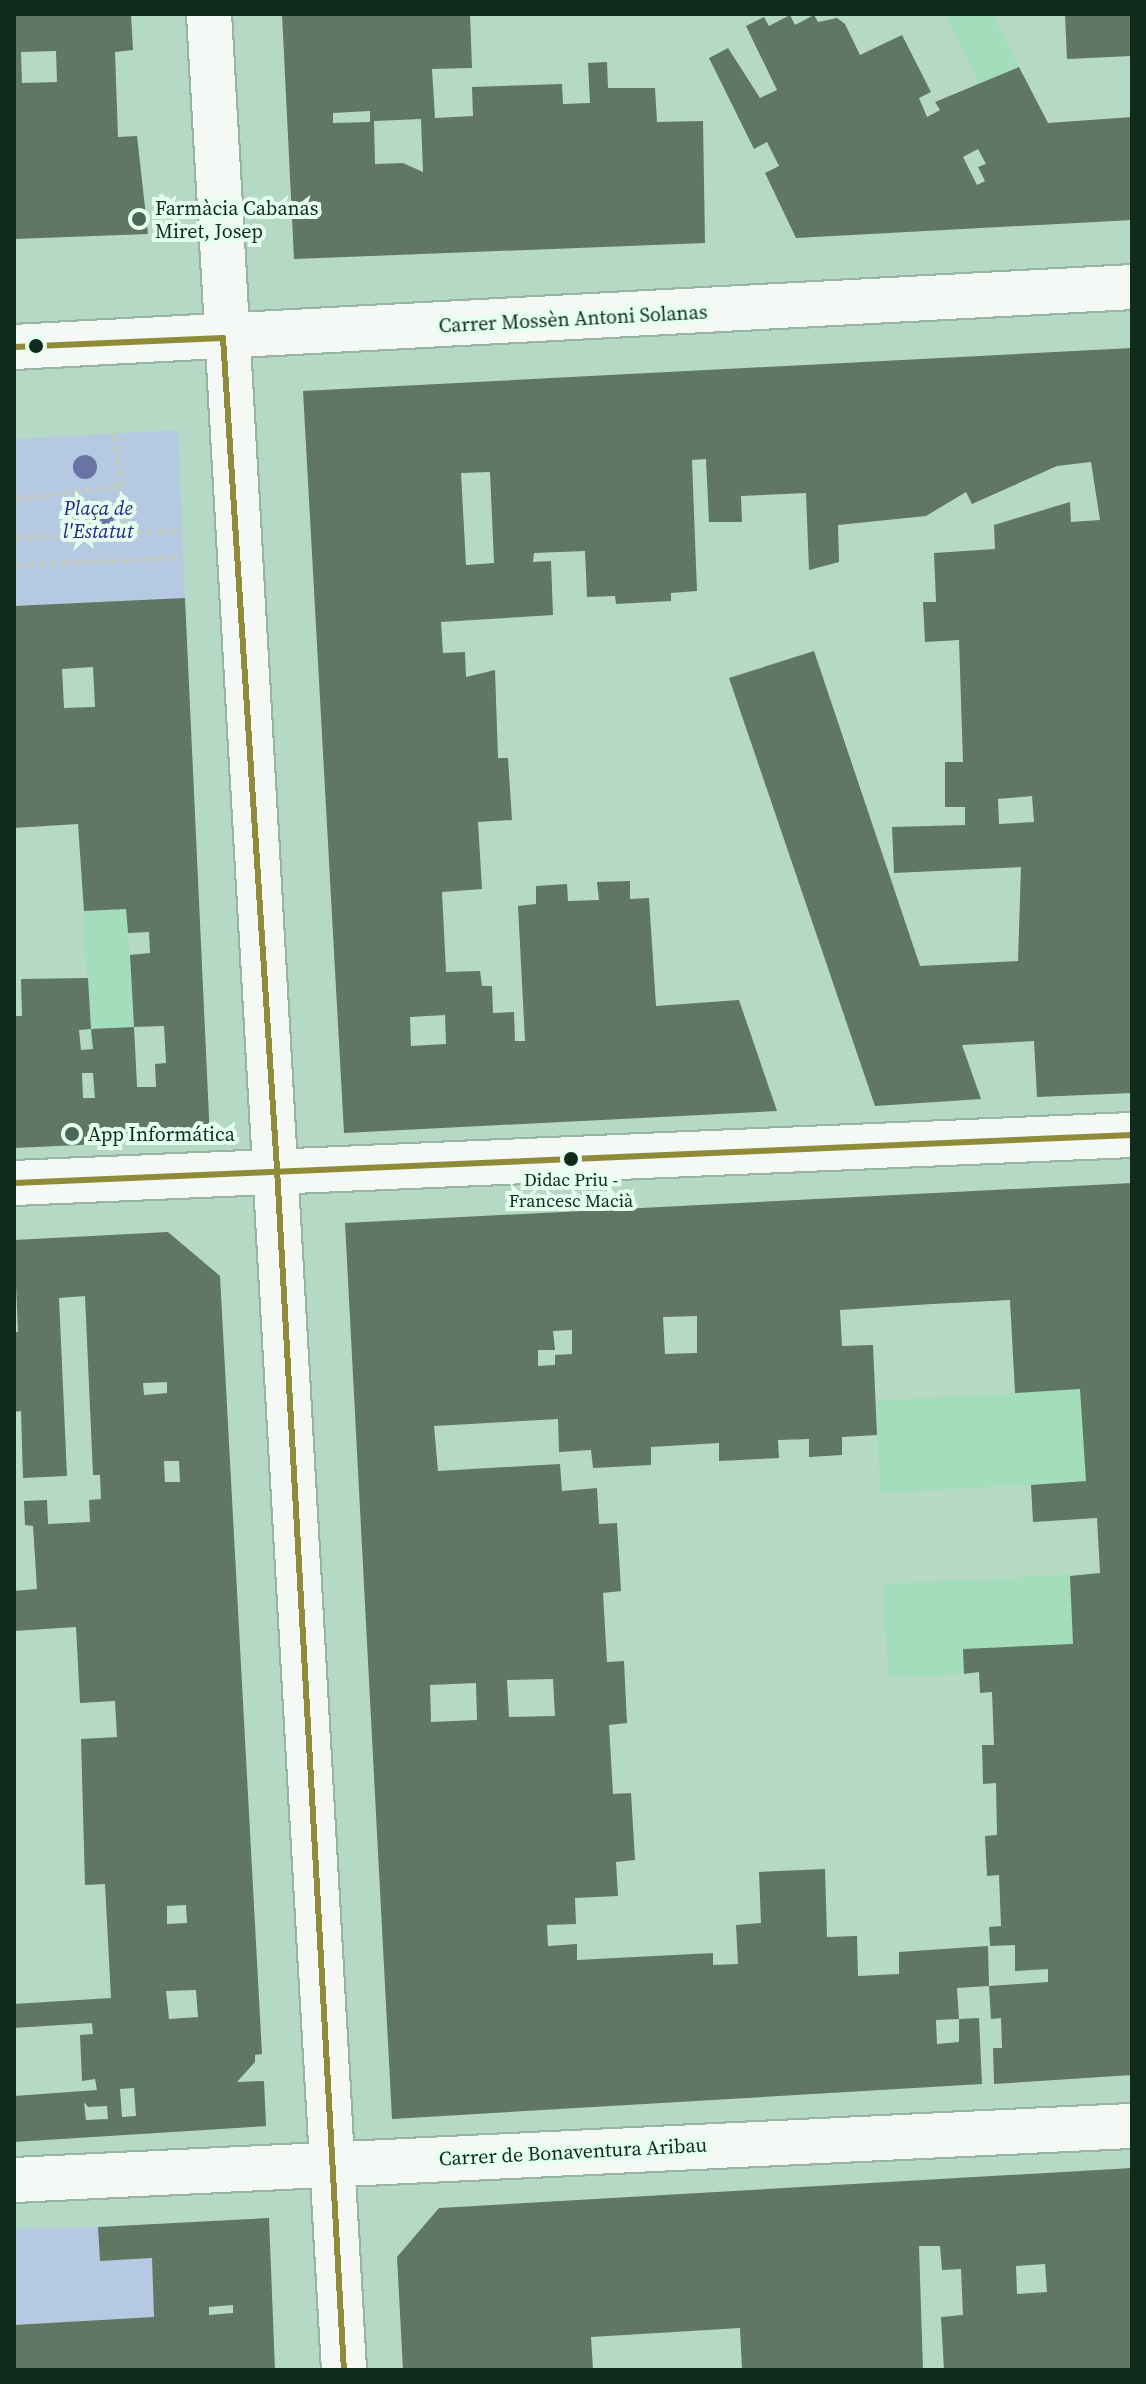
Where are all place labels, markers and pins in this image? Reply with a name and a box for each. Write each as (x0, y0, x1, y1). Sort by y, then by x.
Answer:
place label: Farmàcia Cabanas Miret, Josep (155, 196, 318, 243)
marker: Farmàcia Cabanas Miret, Josep (130, 210, 148, 228)
unlabelled marker (28, 338, 44, 354)
place label: App Informática (88, 1122, 235, 1146)
marker: App Informática (63, 1125, 81, 1143)
marker: Didac Priu - Francesc Macià (563, 1151, 579, 1167)
place label: Didac Priu - Francesc Macià (509, 1170, 633, 1212)

